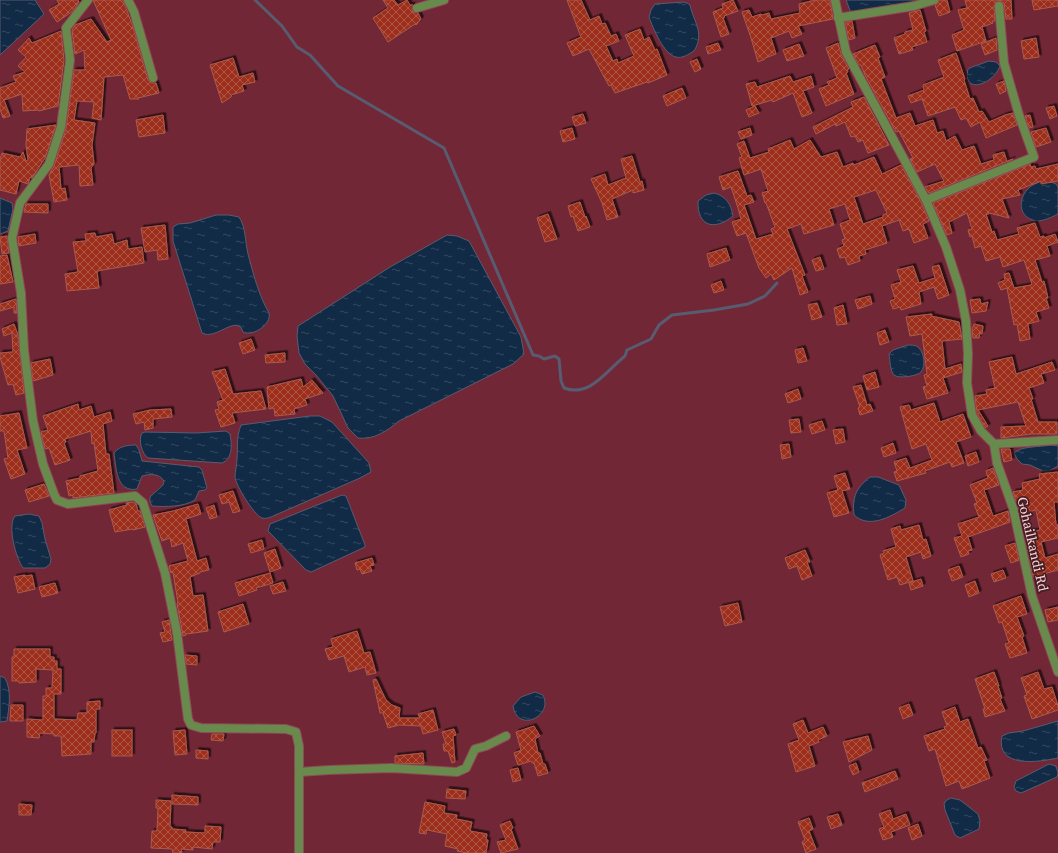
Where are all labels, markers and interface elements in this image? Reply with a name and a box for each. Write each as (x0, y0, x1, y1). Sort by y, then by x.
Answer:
street label: Gohailkandi Rd (1012, 495, 1054, 593)

